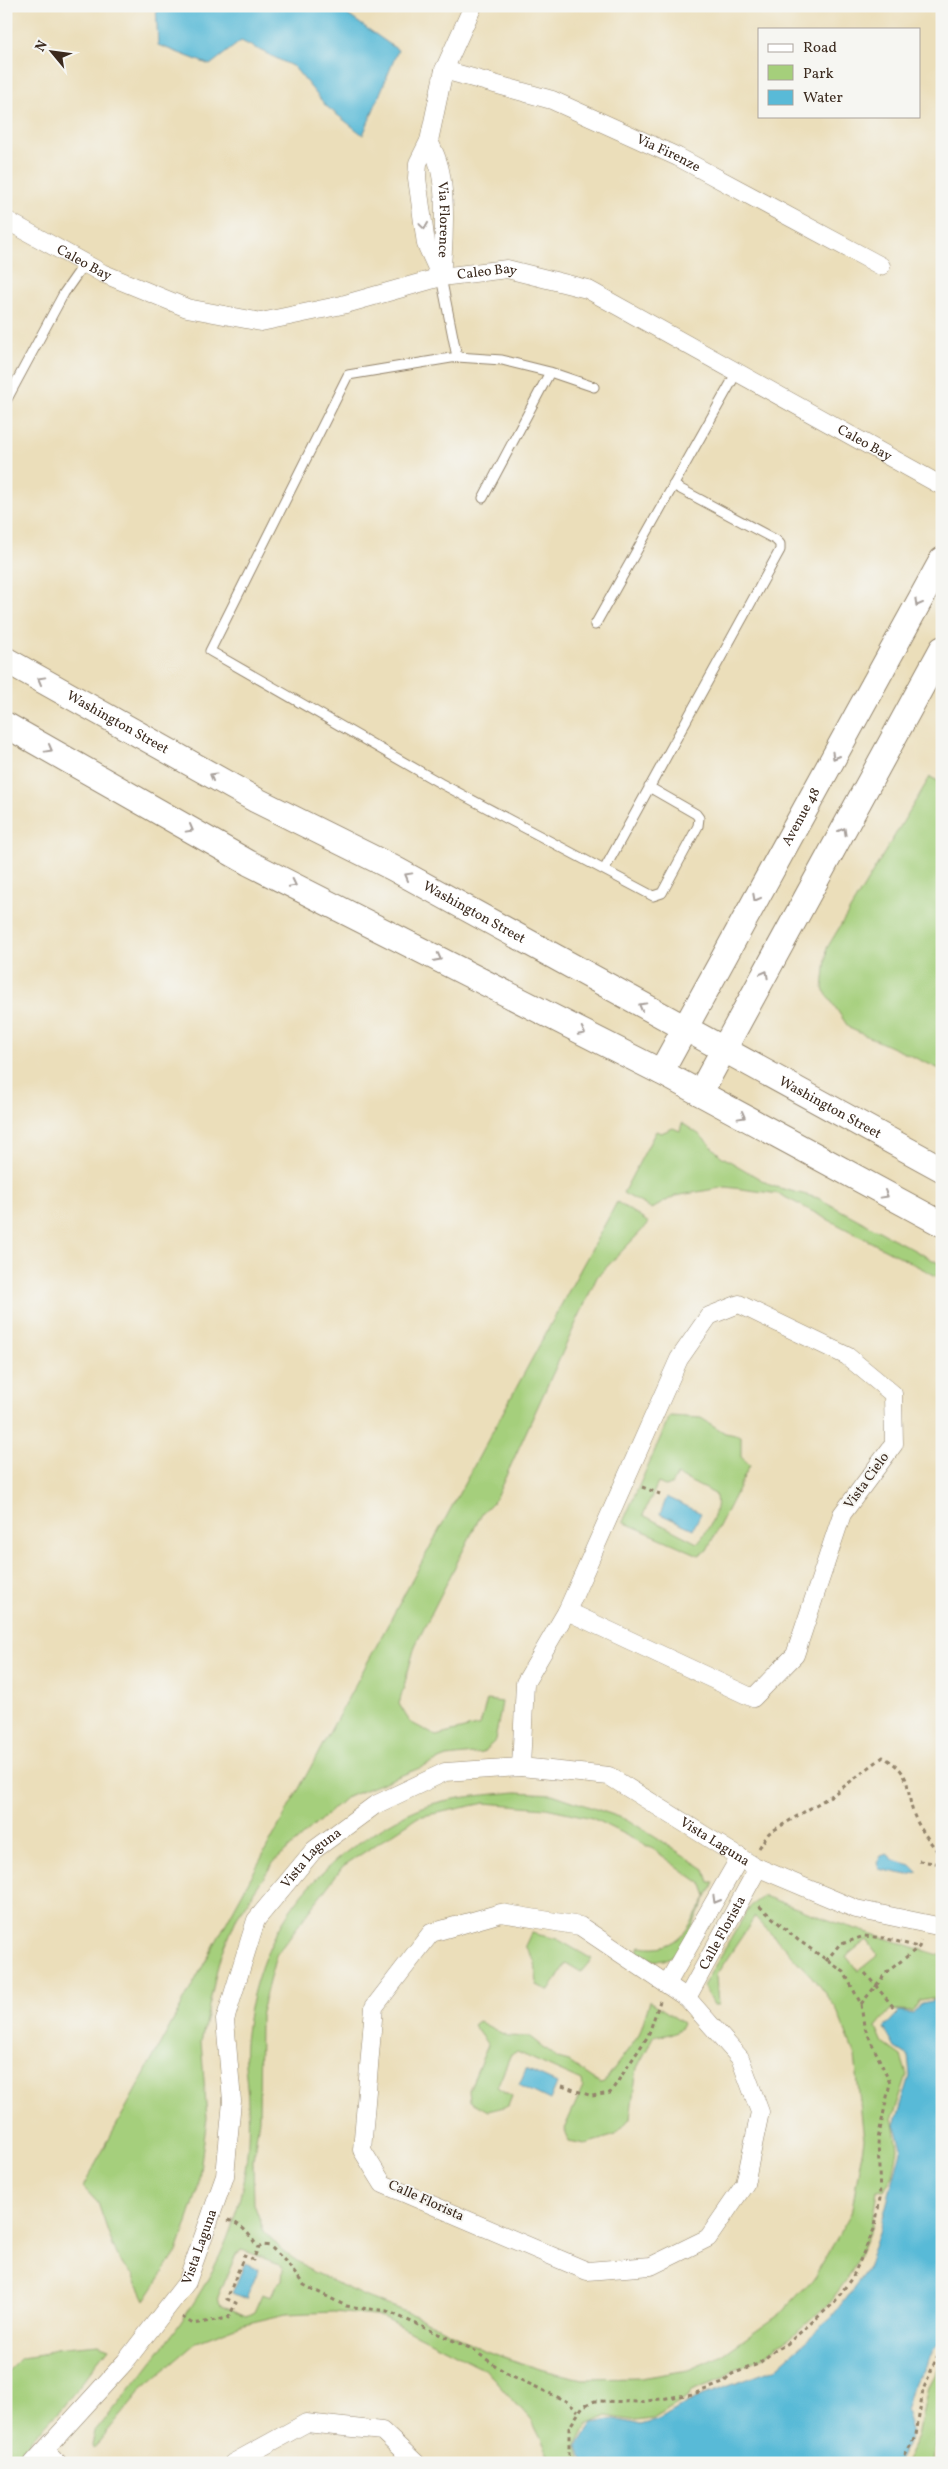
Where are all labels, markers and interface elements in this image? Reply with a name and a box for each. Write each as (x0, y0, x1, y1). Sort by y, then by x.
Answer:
north arrow (28, 28, 78, 78)
legend (758, 28, 920, 118)
text: N (31, 37, 53, 55)
text: Road (803, 38, 837, 59)
text: Park (803, 64, 834, 85)
text: Water (803, 88, 843, 109)
street label: Via Firenze (633, 130, 704, 177)
street label: Via Florence (433, 181, 454, 259)
one-way arrow (418, 223, 429, 231)
street label: Caleo Bay (53, 240, 115, 286)
street label: Caleo Bay (456, 259, 519, 284)
street label: Caleo Bay (834, 420, 896, 466)
one-way arrow (915, 598, 925, 607)
one-way arrow (37, 676, 46, 686)
street label: Washington Street (63, 686, 172, 759)
one-way arrow (43, 743, 52, 753)
one-way arrow (831, 751, 841, 760)
one-way arrow (210, 773, 219, 783)
street label: Avenue 48 (777, 784, 825, 849)
one-way arrow (185, 823, 194, 833)
one-way arrow (836, 828, 846, 837)
one-way arrow (404, 872, 413, 882)
street label: Washington Street (419, 877, 529, 948)
one-way arrow (288, 878, 297, 888)
one-way arrow (752, 893, 762, 902)
one-way arrow (433, 952, 442, 962)
one-way arrow (759, 970, 769, 979)
one-way arrow (639, 1002, 648, 1012)
one-way arrow (577, 1026, 586, 1036)
street label: Washington Street (775, 1072, 885, 1144)
one-way arrow (737, 1110, 746, 1120)
one-way arrow (880, 1188, 889, 1198)
street label: Vista Cielo (840, 1449, 894, 1513)
street label: Vista Laguna (676, 1813, 753, 1871)
street label: Vista Laguna (277, 1823, 345, 1892)
street label: Calle Florista (695, 1893, 750, 1973)
one-way arrow (712, 1894, 722, 1903)
street label: Calle Florista (385, 2176, 467, 2226)
street label: Vista Laguna (177, 2207, 222, 2287)

